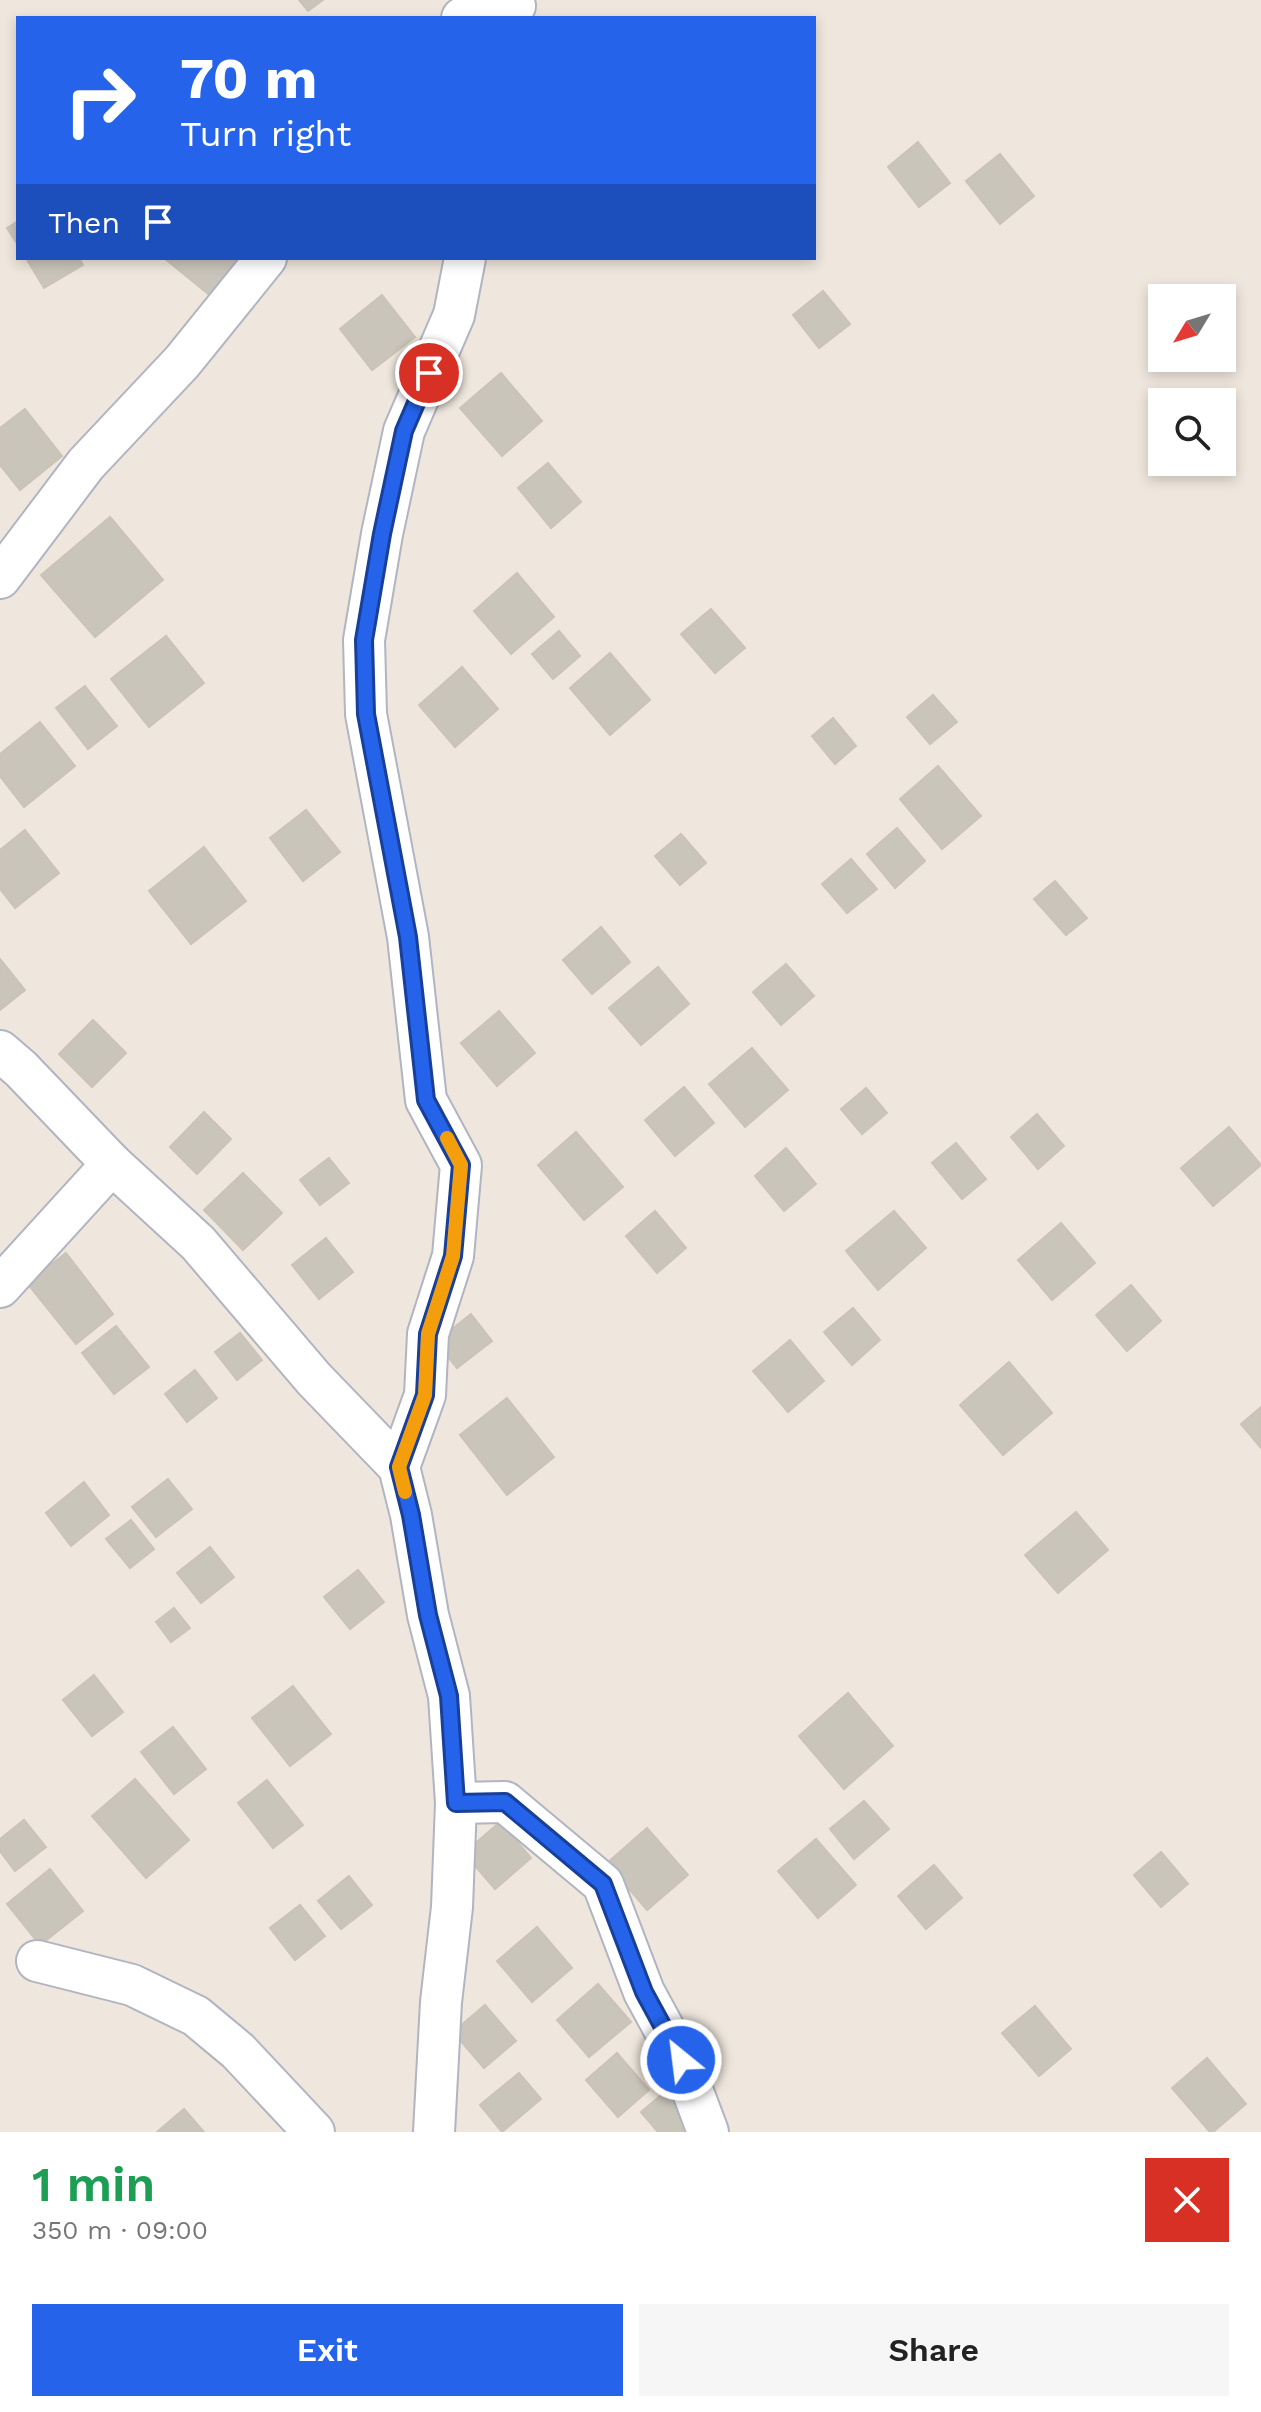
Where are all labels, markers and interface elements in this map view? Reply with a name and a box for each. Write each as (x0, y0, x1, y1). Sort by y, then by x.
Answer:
text: 70 m (180, 46, 317, 112)
icon: right (48, 48, 152, 152)
text: Turn right (180, 113, 351, 155)
icon: arrive (136, 200, 180, 244)
text: Then (48, 205, 120, 240)
north arrow (1148, 284, 1236, 372)
map controls (1148, 284, 1236, 476)
pin (395, 339, 463, 407)
icon: arrive (407, 351, 451, 395)
button: search (1148, 388, 1236, 476)
position arrow (639, 2018, 723, 2102)
text: 1 min (32, 2156, 155, 2213)
button: close (1145, 2158, 1229, 2242)
text: 350 m · 09:00 (32, 2215, 208, 2245)
button: Exit (32, 2304, 623, 2396)
button: Share (639, 2304, 1229, 2396)

